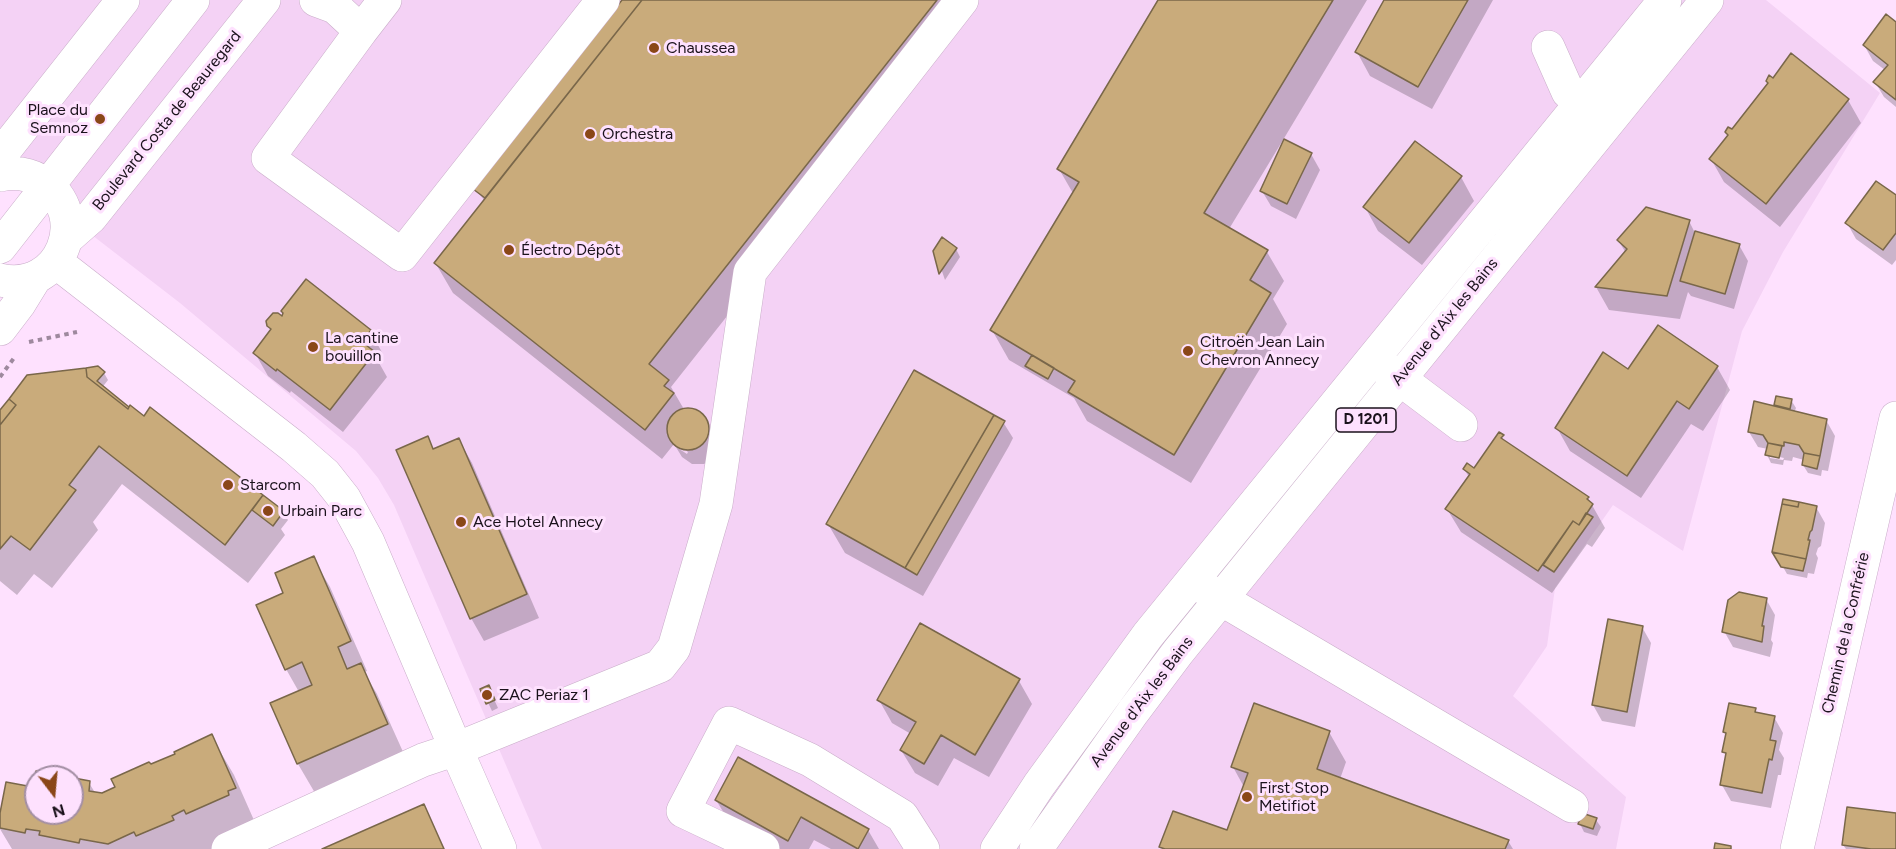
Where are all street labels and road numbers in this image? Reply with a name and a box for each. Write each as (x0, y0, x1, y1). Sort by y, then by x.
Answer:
street label: Boulevard Costa de Beauregard (89, 27, 245, 215)
street label: Avenue d'Aix les Bains (1388, 254, 1502, 390)
road number: D 1201 (1336, 408, 1396, 432)
street label: Chemin de la Confrérie (1818, 551, 1874, 715)
street label: Avenue d'Aix les Bains (1087, 633, 1197, 771)

